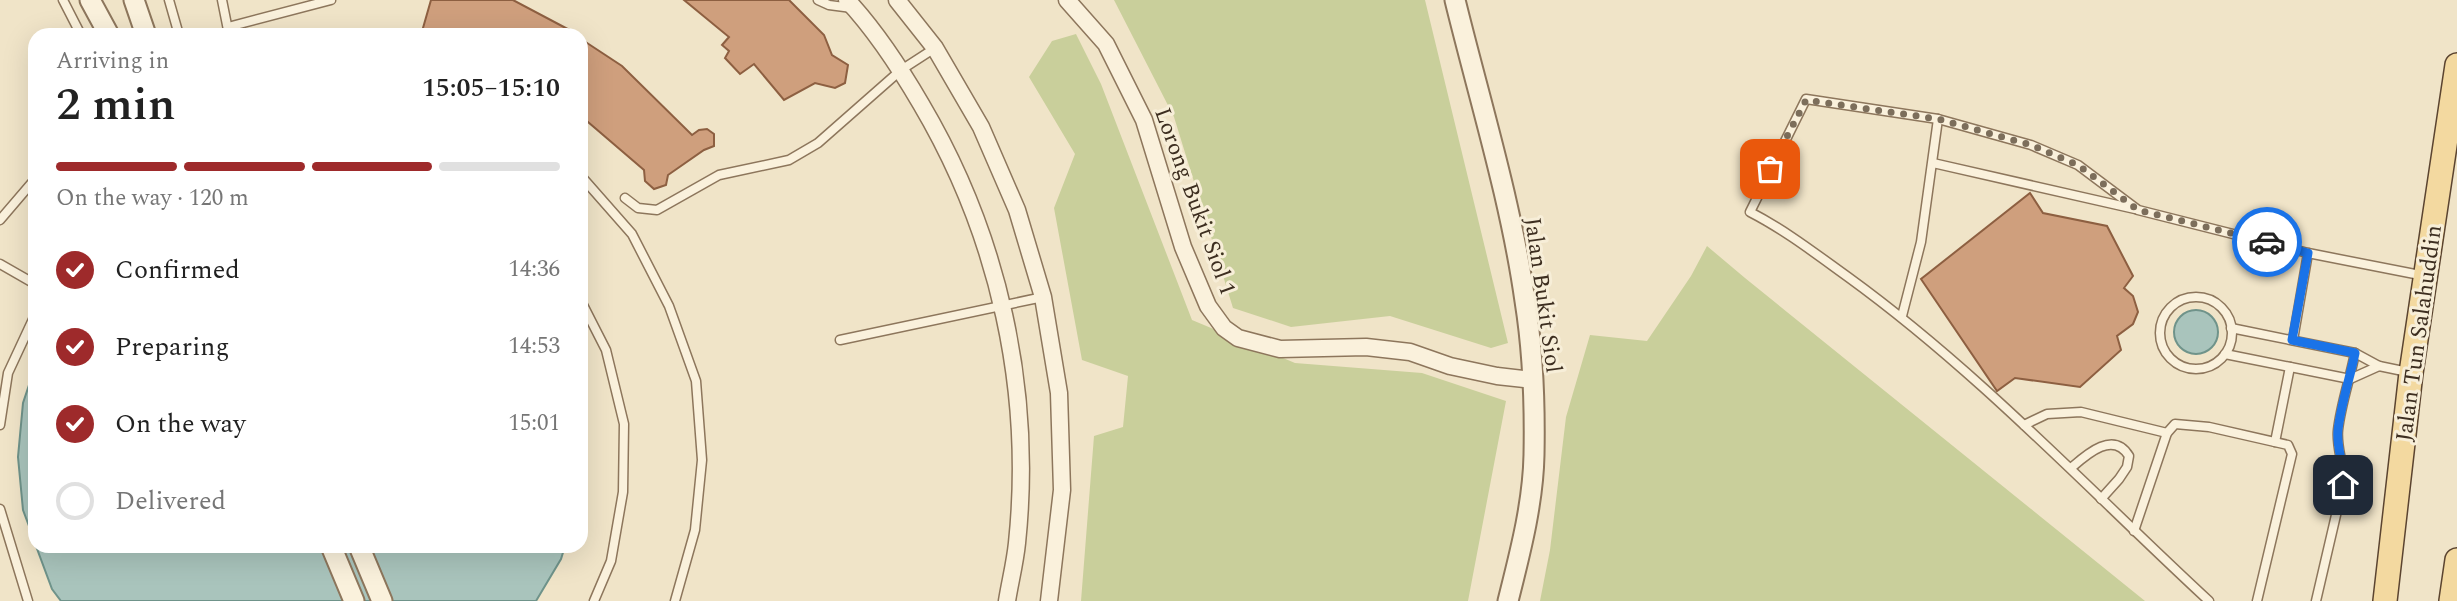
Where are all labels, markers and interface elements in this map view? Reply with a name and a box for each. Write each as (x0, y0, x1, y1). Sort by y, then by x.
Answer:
text: Arriving in (56, 44, 169, 79)
text: 15:05–15:10 (422, 68, 560, 108)
text: 2 min (56, 70, 175, 140)
street label: Lorong Bukit Siol 1 (1144, 103, 1245, 300)
pin (1740, 139, 1800, 199)
icon: bag (1751, 150, 1789, 188)
text: On the way · 120 m (56, 181, 249, 216)
courier (2232, 207, 2302, 277)
street label: Jalan Bukit Siol (1514, 215, 1571, 375)
icon: car (2248, 223, 2286, 261)
street label: Jalan Tun Salahuddin (2387, 223, 2452, 444)
text: Confirmed (115, 250, 240, 290)
icon: check (56, 251, 94, 289)
text: 14:36 (508, 252, 560, 287)
text: Preparing (115, 327, 229, 367)
icon: check (56, 328, 94, 366)
text: 14:53 (508, 329, 560, 364)
text: On the way (115, 404, 246, 444)
icon: check (56, 405, 94, 443)
text: 15:01 (508, 406, 560, 441)
pin (2313, 455, 2373, 515)
icon: home (2324, 466, 2362, 504)
text: Delivered (115, 481, 226, 521)

